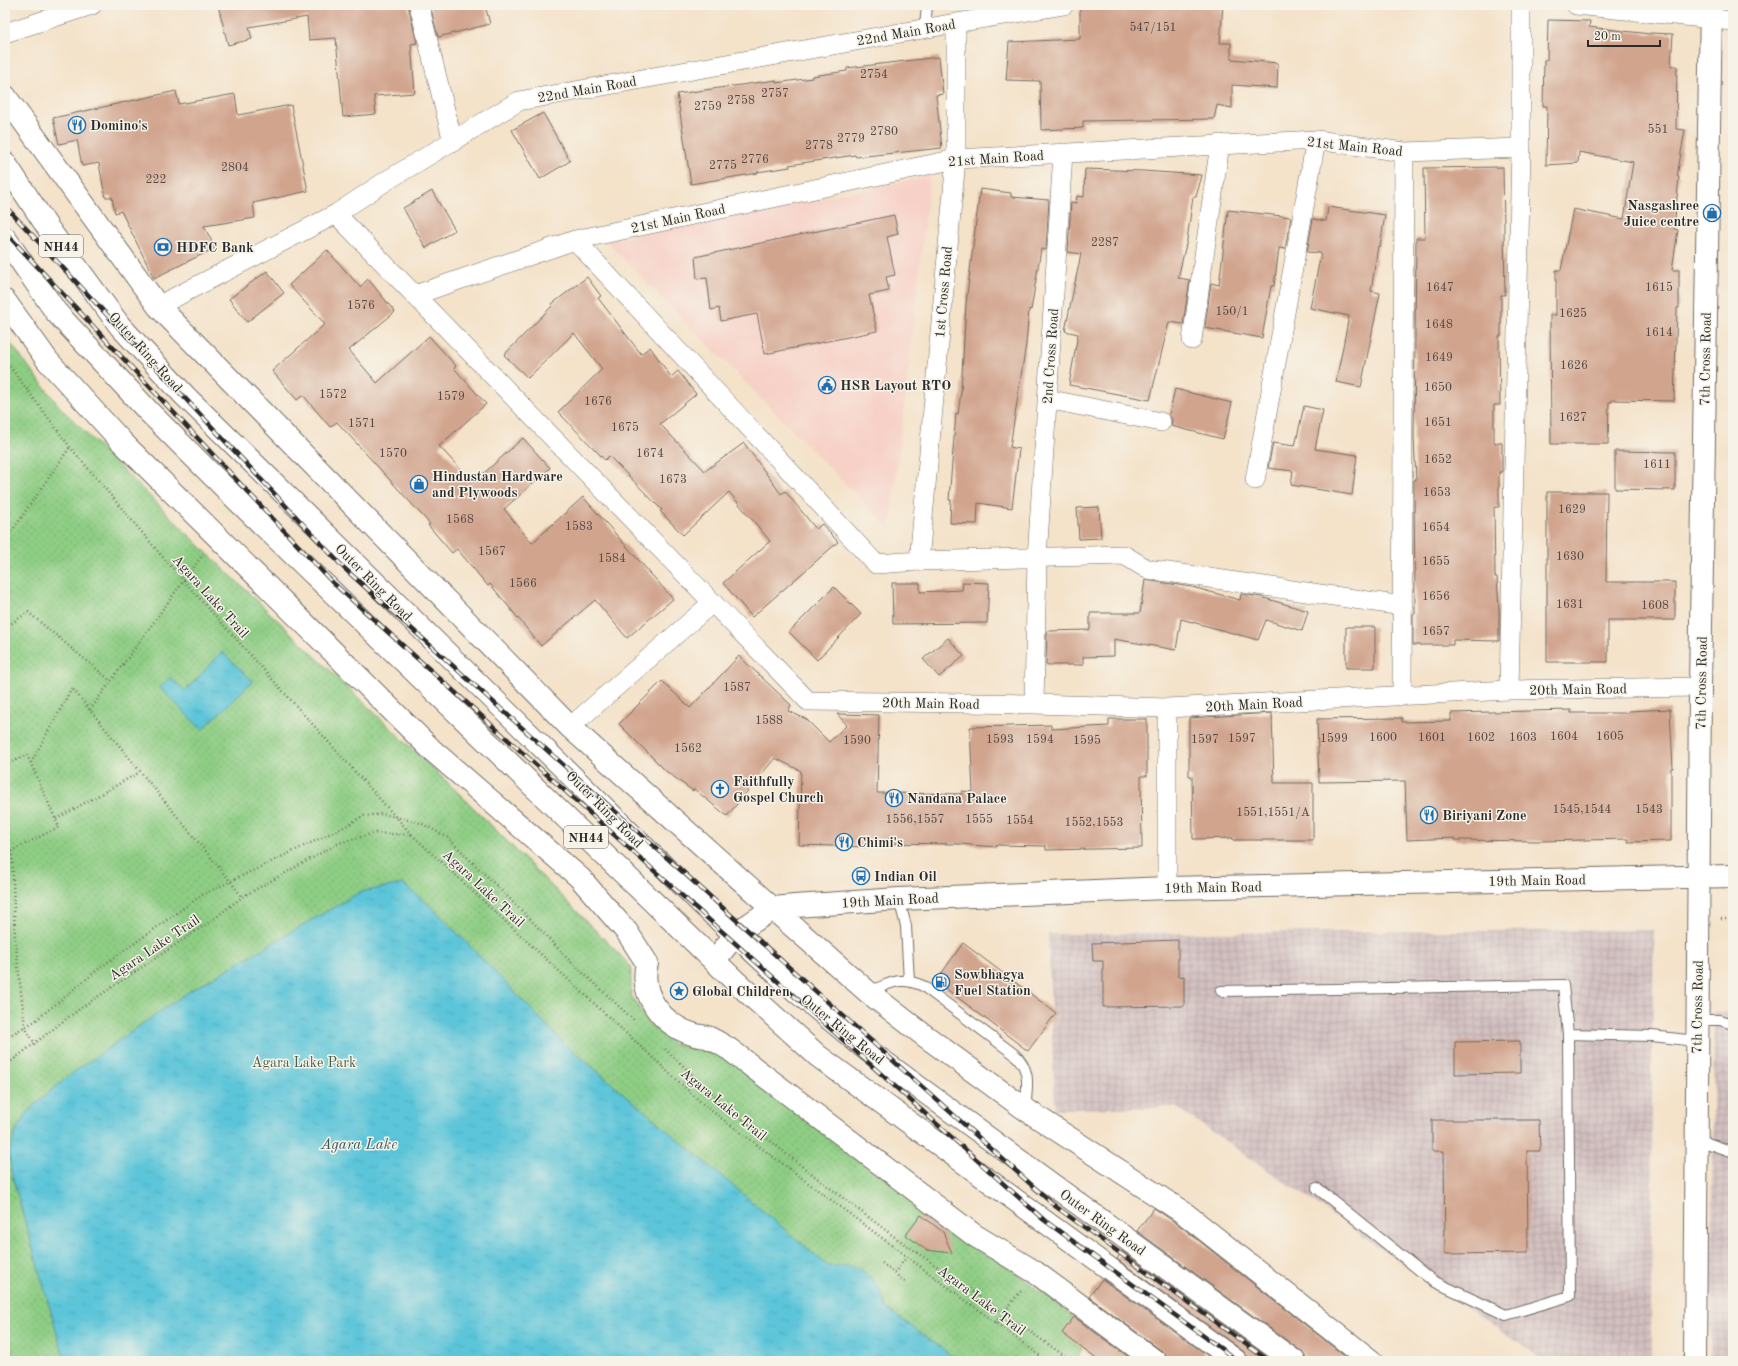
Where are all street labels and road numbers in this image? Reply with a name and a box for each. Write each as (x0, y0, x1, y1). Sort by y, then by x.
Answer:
street label: 22nd Main Road (856, 17, 957, 49)
street label: 22nd Main Road (537, 74, 638, 106)
street label: 21st Main Road (1306, 135, 1403, 159)
street label: 21st Main Road (948, 149, 1045, 169)
street label: 21st Main Road (630, 202, 727, 236)
road number: NH44 (39, 235, 83, 257)
street label: 1st Cross Road (933, 245, 955, 339)
street label: 2nd Cross Road (1041, 308, 1061, 405)
street label: Outer Ring Road (106, 310, 185, 395)
street label: 7th Cross Road (1698, 312, 1714, 406)
street label: Outer Ring Road (332, 542, 414, 624)
street label: Agara Lake Trail (170, 553, 251, 641)
street label: 7th Cross Road (1694, 636, 1710, 730)
street label: 20th Main Road (1529, 682, 1627, 698)
street label: 20th Main Road (1205, 695, 1303, 715)
street label: 20th Main Road (882, 696, 980, 712)
street label: Outer Ring Road (563, 769, 645, 851)
road number: NH44 (564, 826, 608, 848)
street label: Agara Lake Trail (440, 847, 527, 930)
street label: 19th Main Road (1488, 873, 1586, 889)
street label: 19th Main Road (1164, 880, 1262, 896)
street label: 19th Main Road (841, 891, 939, 911)
street label: Agara Lake Trail (107, 912, 203, 983)
street label: 7th Cross Road (1690, 960, 1706, 1054)
street label: Outer Ring Road (798, 992, 887, 1067)
street label: Agara Lake Trail (678, 1066, 769, 1144)
street label: Outer Ring Road (1057, 1187, 1148, 1259)
street label: Agara Lake Trail (935, 1263, 1028, 1338)

